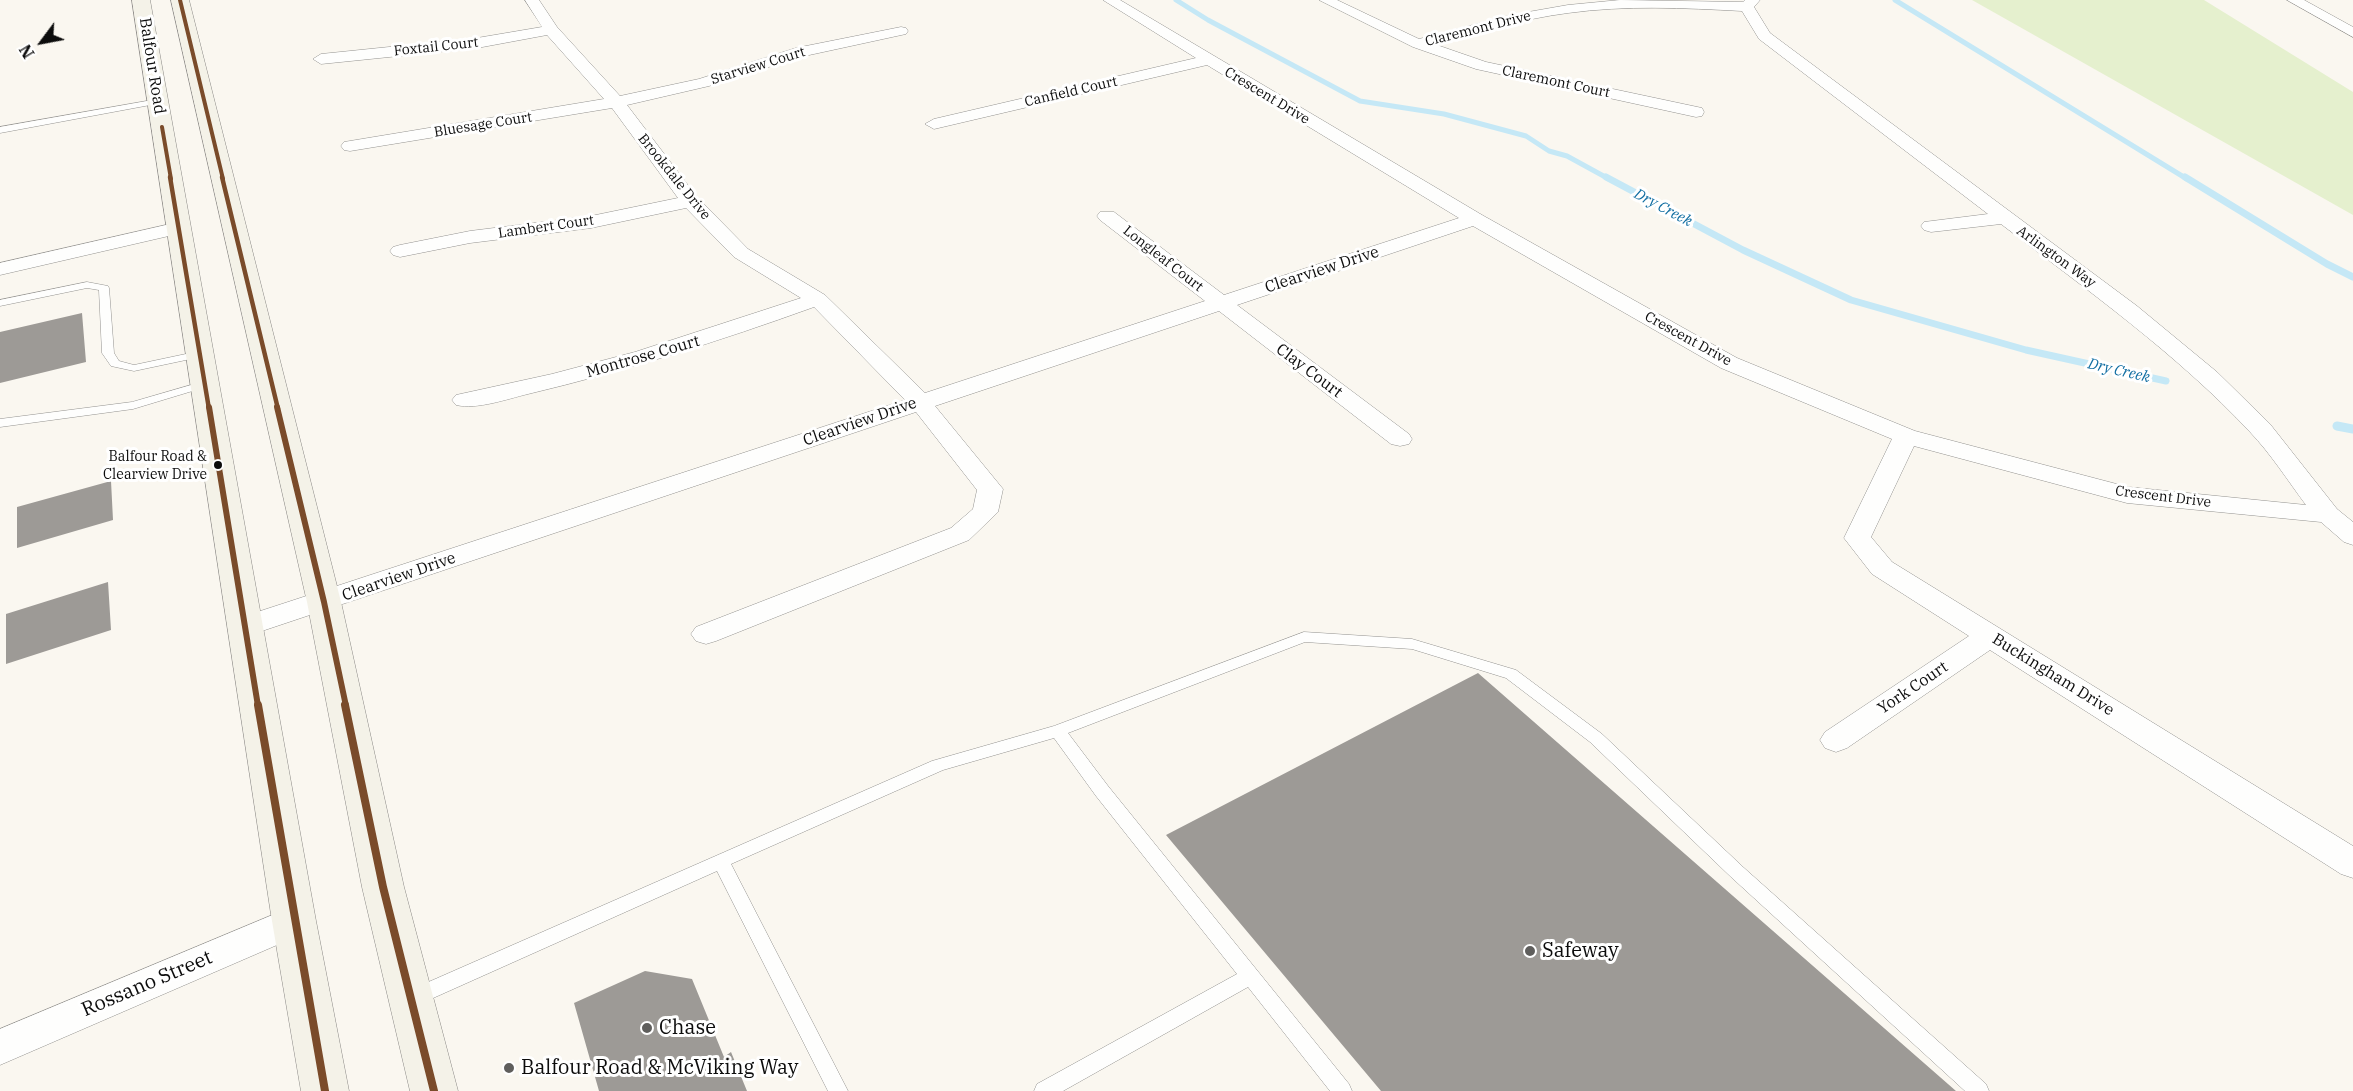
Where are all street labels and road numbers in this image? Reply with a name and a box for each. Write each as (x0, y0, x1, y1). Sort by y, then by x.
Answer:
street label: Claremont Drive (1423, 8, 1533, 50)
street label: Balfour Road (135, 16, 169, 116)
street label: Foxtail Court (393, 34, 479, 60)
street label: Starview Court (709, 44, 807, 88)
street label: Claremont Court (1501, 62, 1611, 102)
street label: Crescent Drive (1221, 64, 1313, 128)
street label: Canfield Court (1023, 73, 1119, 111)
street label: Bluesage Court (433, 109, 533, 141)
street label: Brookdale Drive (634, 131, 714, 223)
street label: Lambert Court (497, 212, 595, 242)
street label: Longleaf Court (1120, 223, 1206, 295)
street label: Arlington Way (2013, 223, 2099, 291)
street label: Clearview Drive (1262, 242, 1382, 298)
street label: Crescent Drive (1642, 308, 1734, 370)
street label: Montrose Court (584, 332, 702, 382)
street label: Clay Court (1272, 340, 1346, 402)
street label: Clearview Drive (801, 394, 919, 450)
street label: Crescent Drive (2114, 483, 2212, 511)
street label: Clearview Drive (340, 549, 458, 605)
street label: Buckingham Drive (1989, 630, 2117, 720)
street label: York Court (1874, 658, 1952, 718)
street label: Rossano Street (78, 946, 216, 1022)

